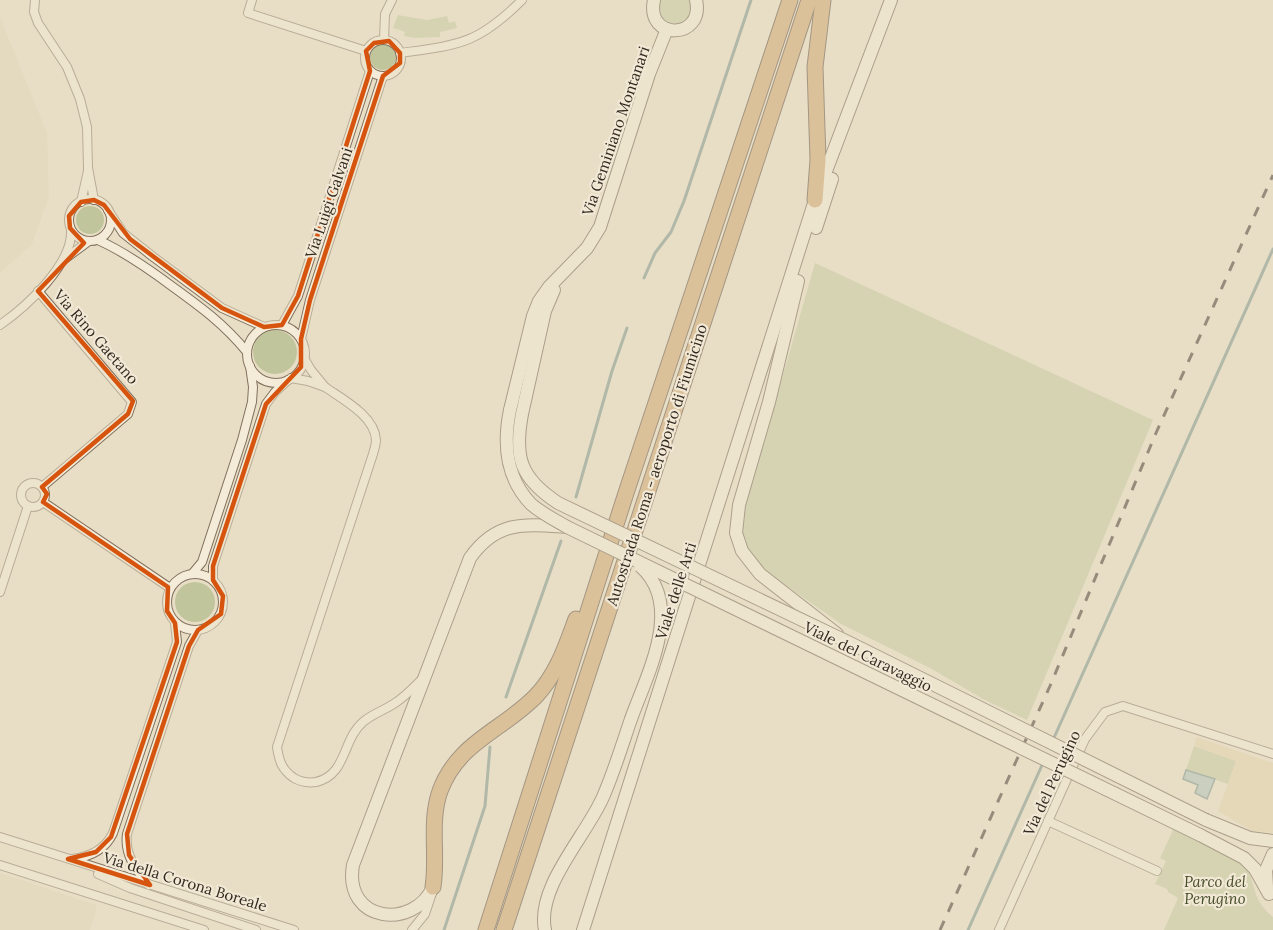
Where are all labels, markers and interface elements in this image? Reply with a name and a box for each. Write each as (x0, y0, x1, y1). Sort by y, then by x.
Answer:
street label: Via Geminiano Montanari (577, 44, 653, 219)
street label: Via Luigi Galvani (300, 145, 356, 262)
street label: Via Rino Gaetano (49, 285, 143, 388)
street label: Autostrada Roma - aeroporto di Fiumicino (602, 321, 711, 609)
street label: Viale delle Arti (651, 540, 700, 643)
street label: Viale del Caravaggio (800, 617, 936, 696)
street label: Via del Perugino (1018, 727, 1084, 839)
street label: Via della Corona Boreale (100, 847, 269, 915)
park label: Parco del Perugino (1184, 872, 1247, 908)

